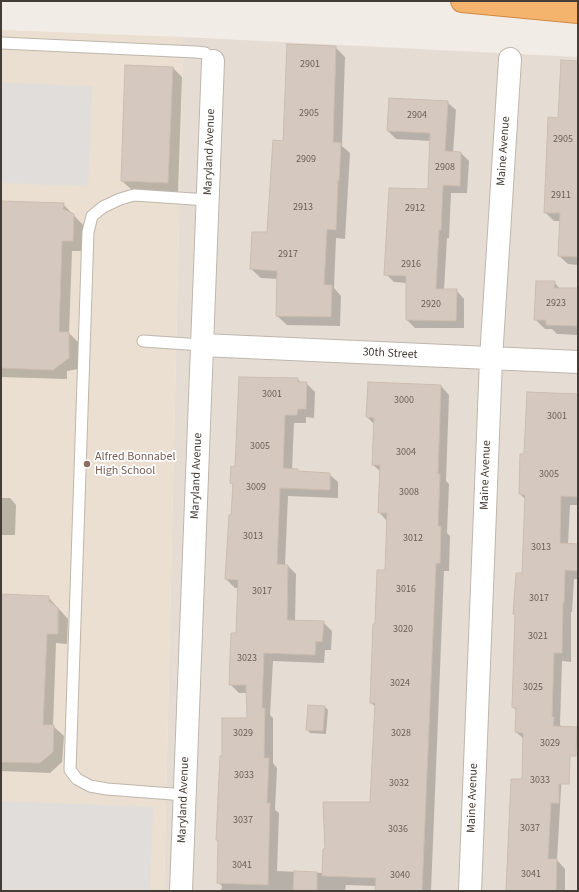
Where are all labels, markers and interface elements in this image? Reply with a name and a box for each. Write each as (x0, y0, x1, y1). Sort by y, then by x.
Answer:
house number: 2901 (300, 59, 320, 71)
street label: Maryland Avenue (201, 108, 219, 196)
house number: 2905 (299, 108, 319, 120)
house number: 2904 (407, 110, 427, 122)
street label: Maine Avenue (494, 116, 514, 186)
house number: 2905 (553, 134, 573, 146)
house number: 2909 (296, 154, 316, 166)
house number: 2908 (435, 162, 455, 174)
house number: 2911 (551, 190, 571, 202)
house number: 2913 (293, 202, 313, 214)
house number: 2912 (405, 203, 425, 215)
house number: 2917 (278, 249, 298, 261)
house number: 2916 (401, 259, 421, 271)
house number: 2923 (546, 298, 566, 310)
house number: 2920 (421, 299, 441, 311)
street label: 30th Street (362, 345, 418, 363)
house number: 3001 (262, 389, 282, 401)
house number: 3000 (394, 395, 414, 407)
house number: 3001 (547, 411, 567, 423)
street label: Maryland Avenue (188, 432, 206, 520)
street label: Maine Avenue (478, 440, 494, 510)
house number: 3005 (250, 441, 270, 453)
house number: 3004 (396, 447, 416, 459)
place label: Alfred Bonnabel High School (95, 450, 176, 478)
marker: Alfred Bonnabel High School (82, 459, 92, 469)
house number: 3005 (539, 469, 559, 481)
house number: 3009 (246, 482, 266, 494)
house number: 3008 (399, 487, 419, 499)
house number: 3013 (243, 531, 263, 543)
house number: 3012 (403, 533, 423, 545)
house number: 3013 (531, 542, 551, 554)
house number: 3016 (396, 584, 416, 596)
house number: 3017 (252, 586, 272, 598)
house number: 3017 (529, 593, 549, 605)
house number: 3020 (393, 624, 413, 636)
house number: 3021 (528, 631, 548, 643)
house number: 3023 (237, 653, 257, 665)
house number: 3024 (390, 678, 410, 690)
house number: 3025 (523, 682, 543, 694)
house number: 3029 (233, 728, 253, 740)
house number: 3028 (391, 728, 411, 740)
house number: 3029 (540, 738, 560, 750)
street label: Maryland Avenue (175, 756, 193, 844)
street label: Maine Avenue (465, 763, 481, 833)
house number: 3033 (234, 770, 254, 782)
house number: 3033 (530, 775, 550, 787)
house number: 3032 (389, 778, 409, 790)
house number: 3037 (233, 815, 253, 827)
house number: 3037 (520, 823, 540, 835)
house number: 3036 (388, 824, 408, 836)
house number: 3041 (232, 860, 252, 872)
house number: 3041 (521, 869, 541, 881)
house number: 3040 (390, 870, 410, 882)

